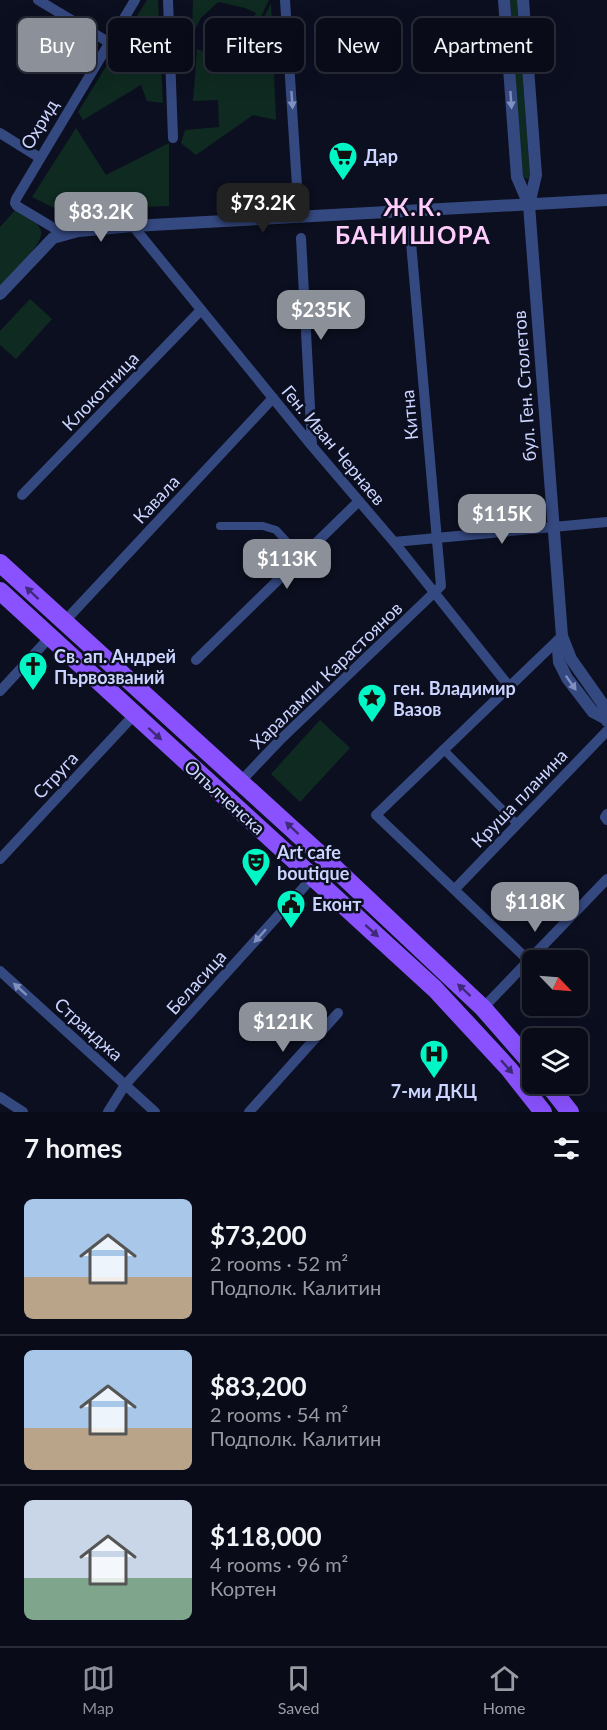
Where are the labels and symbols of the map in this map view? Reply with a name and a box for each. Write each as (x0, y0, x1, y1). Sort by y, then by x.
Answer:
one-way arrow (287, 91, 297, 110)
one-way arrow (506, 91, 516, 110)
street label: Охрид (15, 95, 63, 153)
supermarket icon: Дар (327, 140, 359, 182)
place label: Дар (364, 145, 398, 167)
pin: $73.2K (214, 183, 312, 234)
pin: $83.2K (52, 192, 150, 243)
district label: Ж.К. БАНИШОРА (335, 192, 491, 249)
pin: $235K (279, 290, 363, 341)
street label: бул. Ген. Столетов (508, 310, 540, 462)
street label: Клокотница (57, 347, 143, 435)
street label: Ген. Иван Чернаев (277, 380, 391, 510)
street label: Китна (396, 389, 422, 441)
street label: Кавала (128, 470, 184, 528)
pin: $115K (460, 494, 544, 545)
pin: $113K (245, 539, 329, 590)
one-way arrow (25, 587, 40, 600)
street label: Харалампи Карастоянов (246, 597, 406, 753)
place label: Св. ап. Андрей Първозваний (54, 645, 176, 688)
church icon: Св. ап. Андрей Първозваний (17, 650, 49, 692)
one-way arrow (565, 674, 577, 690)
place label: ген. Владимир Вазов (393, 677, 516, 720)
place icon: ген. Владимир Вазов (356, 682, 388, 724)
one-way arrow (148, 726, 162, 740)
street label: Круша планина (466, 744, 572, 852)
street label: Струга (28, 747, 82, 803)
street label: Опълченска (180, 755, 270, 839)
one-way arrow (284, 821, 299, 835)
place label: Art cafe boutique (276, 841, 350, 884)
theatre icon: Art cafe boutique (240, 846, 272, 888)
pin: $118K (493, 882, 577, 933)
public building icon: Еконт (275, 888, 307, 930)
place label: Еконт (312, 893, 362, 915)
one-way arrow (364, 924, 379, 938)
one-way arrow (254, 928, 267, 943)
street label: Беласица (161, 945, 231, 1019)
north arrow (522, 950, 588, 1016)
one-way arrow (13, 983, 28, 996)
one-way arrow (458, 984, 472, 998)
street label: Странджа (50, 993, 128, 1065)
pin: $121K (241, 1002, 325, 1053)
hospital icon: 7-ми ДКЦ (418, 1038, 450, 1080)
one-way arrow (500, 1059, 513, 1075)
place label: 7-ми ДКЦ (391, 1080, 477, 1102)

